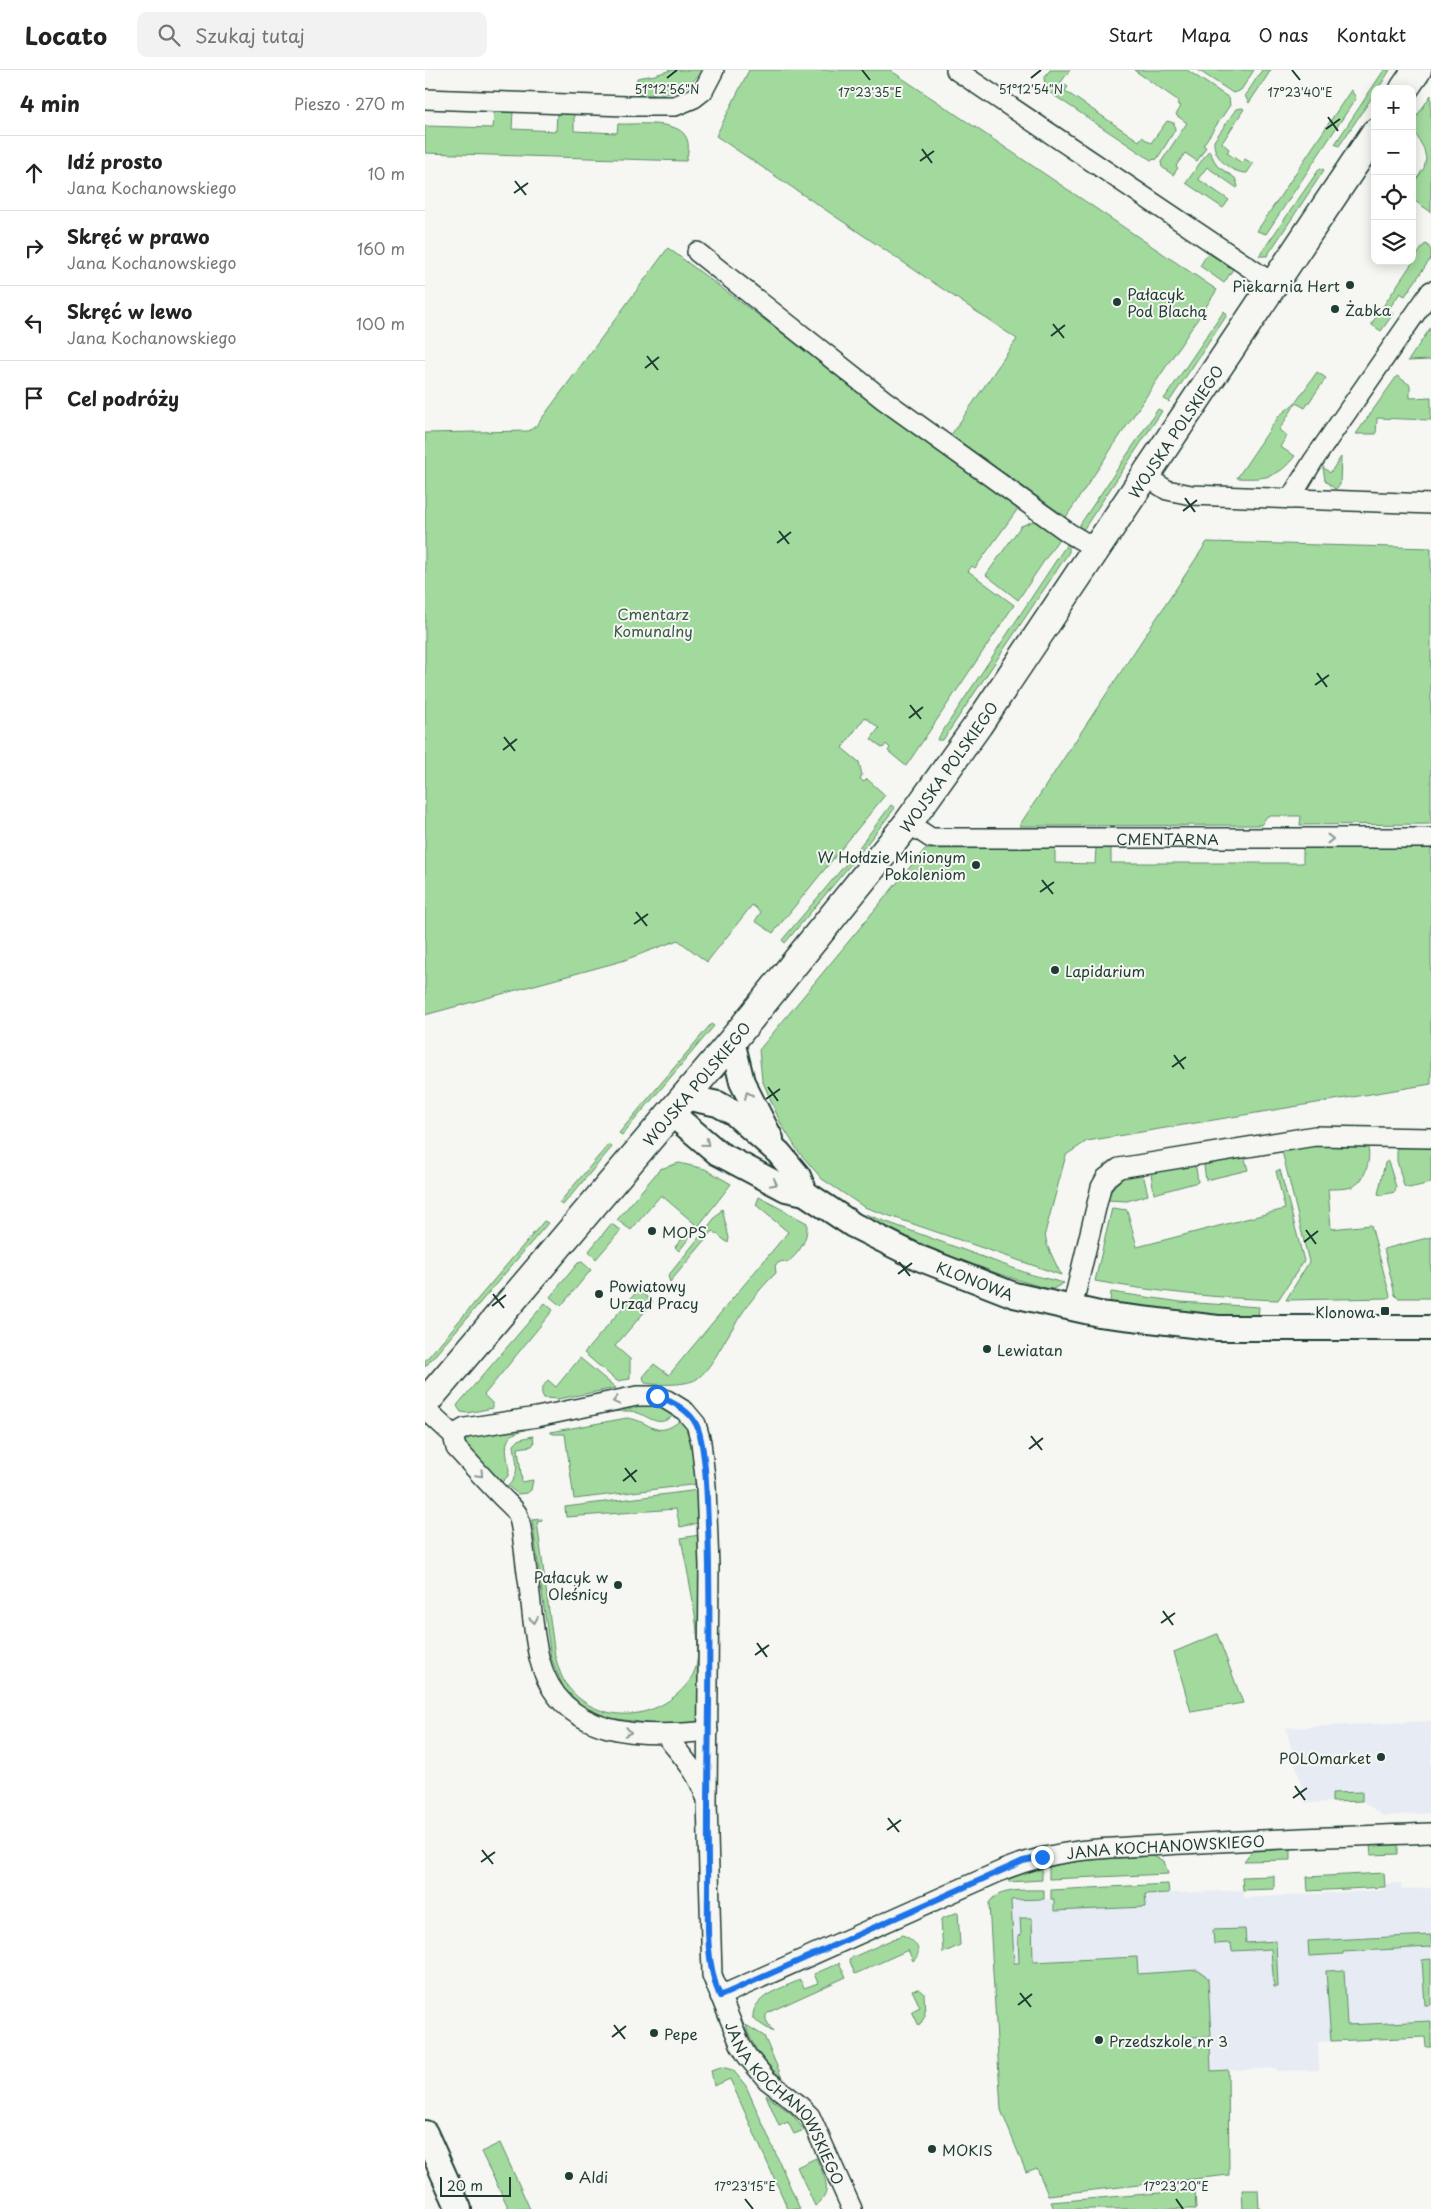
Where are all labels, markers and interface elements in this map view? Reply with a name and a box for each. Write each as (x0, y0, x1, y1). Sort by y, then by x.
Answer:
search box (137, 12, 487, 57)
text: Locato (25, 17, 107, 53)
icon: search (155, 21, 183, 49)
text: Szukaj tutaj (195, 21, 305, 49)
text: Start (1108, 21, 1153, 48)
text: Mapa (1181, 21, 1230, 48)
text: O nas (1258, 21, 1308, 48)
text: Kontakt (1336, 21, 1406, 48)
text: 51°12'56"N (635, 80, 699, 98)
text: 51°12'54"N (999, 80, 1063, 98)
text: 17°23'35"E (838, 83, 902, 101)
text: 17°23'40"E (1268, 83, 1332, 101)
map controls (1371, 85, 1416, 265)
button: + (1371, 85, 1416, 130)
text: 4 min (20, 87, 80, 119)
text: Pieszo · 270 m (294, 91, 405, 115)
button: − (1371, 130, 1416, 175)
text: Idź prosto (67, 147, 163, 175)
icon: ahead (20, 159, 48, 187)
text: 10 m (368, 161, 405, 185)
text: Jana Kochanowskiego (67, 175, 236, 199)
button: locate (1371, 175, 1416, 220)
button: layers (1371, 220, 1416, 265)
text: Skręć w prawo (67, 222, 210, 250)
icon: right (20, 234, 48, 262)
text: 160 m (357, 236, 405, 260)
text: Jana Kochanowskiego (67, 250, 236, 274)
place label: Piekarnia Hert (1232, 274, 1340, 297)
marker: Piekarnia Hert (1344, 279, 1356, 291)
place label: Pałacyk Pod Blachą (1127, 282, 1208, 322)
marker: Pałacyk Pod Blachą (1111, 296, 1123, 308)
text: Skręć w lewo (67, 297, 192, 325)
place label: Żabka (1345, 298, 1392, 321)
marker: Żabka (1329, 303, 1341, 315)
icon: left (20, 309, 48, 337)
text: 100 m (356, 311, 405, 335)
text: Jana Kochanowskiego (67, 325, 236, 349)
street label: WOJSKA POLSKIEGO (1122, 360, 1228, 502)
icon: arrive (20, 384, 48, 412)
text: Cel podróży (67, 384, 179, 412)
park label: Cmentarz Komunalny (613, 602, 693, 642)
street label: WOJSKA POLSKIEGO (893, 696, 1002, 837)
street label: CMENTARNA (1116, 827, 1219, 850)
one-way arrow (1326, 834, 1334, 844)
place label: W Hołdzie Minionym Pokoleniom (818, 845, 966, 885)
marker: W Hołdzie Minionym Pokoleniom (970, 859, 982, 871)
place label: Lapidarium (1065, 959, 1145, 982)
marker: Lapidarium (1049, 964, 1061, 976)
street label: WOJSKA POLSKIEGO (637, 1016, 755, 1150)
one-way arrow (744, 1091, 754, 1100)
one-way arrow (701, 1138, 710, 1147)
one-way arrow (769, 1177, 778, 1187)
place label: MOPS (662, 1220, 707, 1243)
marker: MOPS (646, 1225, 658, 1237)
street label: KLONOWA (933, 1255, 1017, 1305)
place label: Powiatowy Urząd Pracy (609, 1274, 699, 1314)
marker: Powiatowy Urząd Pracy (593, 1288, 605, 1300)
place label: Klonowa (1315, 1300, 1376, 1323)
marker: Klonowa (1379, 1305, 1391, 1317)
place label: Lewiatan (997, 1338, 1063, 1361)
marker: Lewiatan (981, 1343, 993, 1355)
route start (646, 1385, 669, 1408)
one-way arrow (612, 1395, 621, 1406)
one-way arrow (474, 1468, 483, 1477)
place label: Pałacyk w Oleśnicy (533, 1565, 609, 1605)
marker: Pałacyk w Oleśnicy (612, 1579, 624, 1591)
one-way arrow (528, 1617, 539, 1625)
one-way arrow (624, 1726, 632, 1737)
place label: POLOmarket (1279, 1746, 1371, 1769)
marker: POLOmarket (1375, 1751, 1387, 1763)
street label: JANA KOCHANOWSKIEGO (1065, 1828, 1265, 1864)
route end (1031, 1846, 1054, 1869)
street label: JANA KOCHANOWSKIEGO (720, 2018, 851, 2188)
place label: Pepe (664, 2022, 698, 2045)
marker: Pepe (648, 2027, 660, 2039)
place label: Przedszkole nr 3 (1109, 2029, 1228, 2052)
marker: Przedszkole nr 3 (1093, 2034, 1105, 2046)
place label: MOKIS (942, 2138, 993, 2161)
marker: MOKIS (926, 2143, 938, 2155)
place label: Aldi (579, 2165, 608, 2188)
marker: Aldi (563, 2170, 575, 2182)
scale bar (440, 2174, 511, 2197)
text: 20 m (447, 2175, 483, 2196)
text: 17°23'15"E (714, 2177, 776, 2195)
text: 17°23'20"E (1143, 2177, 1209, 2195)

